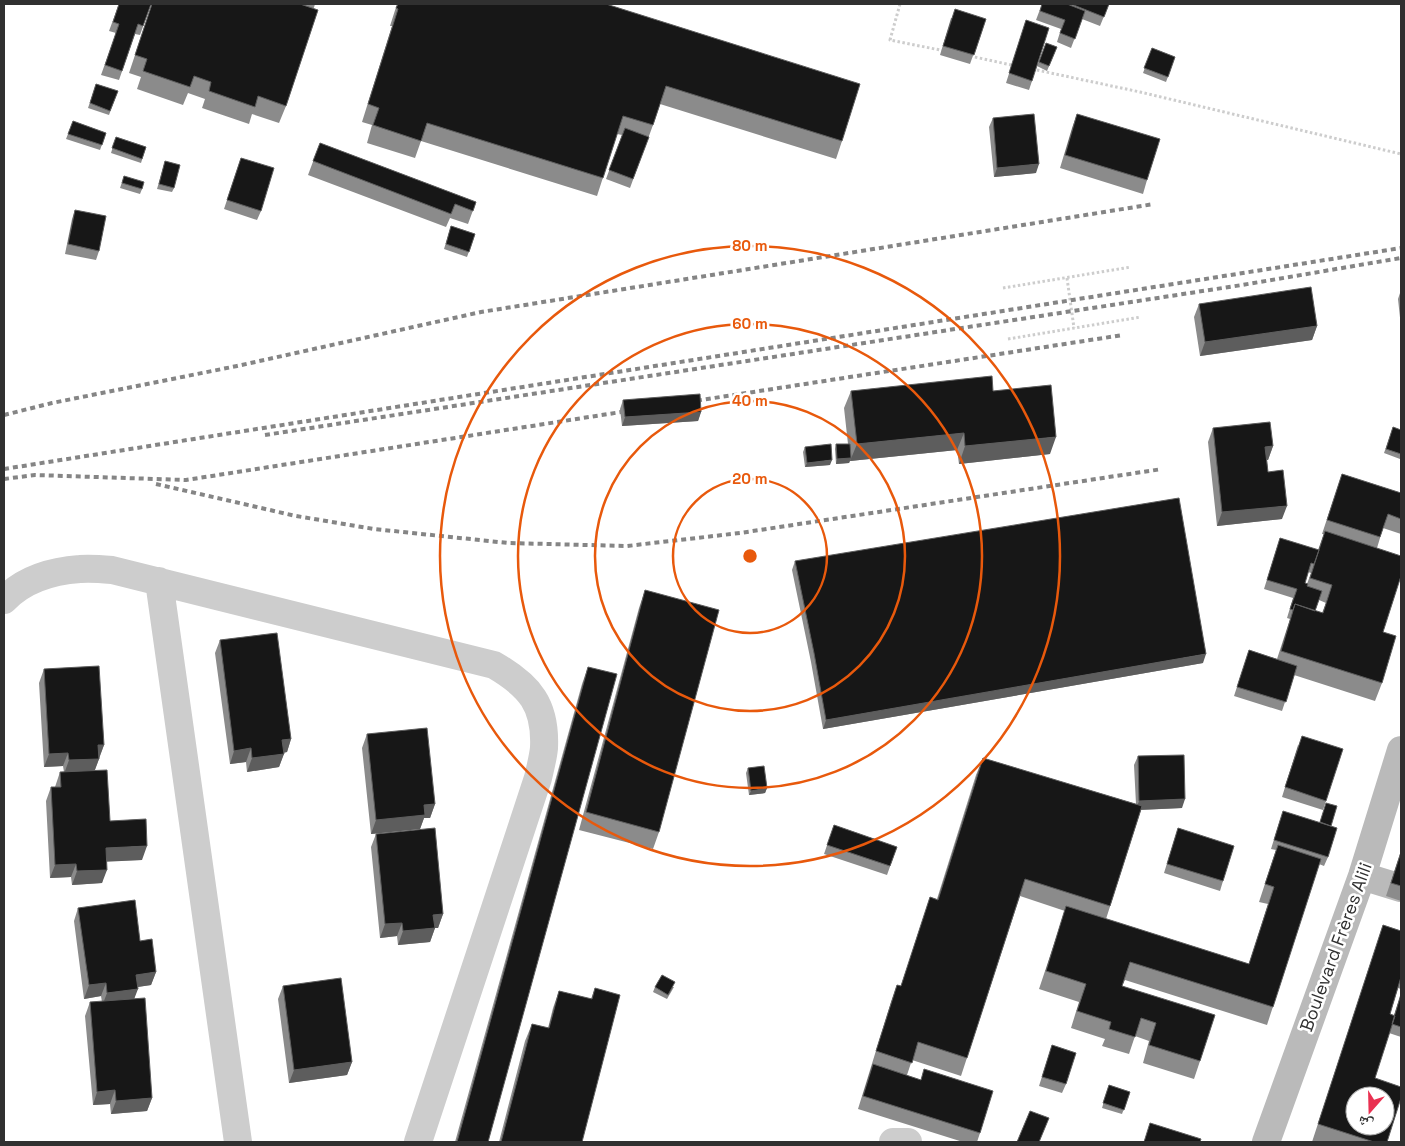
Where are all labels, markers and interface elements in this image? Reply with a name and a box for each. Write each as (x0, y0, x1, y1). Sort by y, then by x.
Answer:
text: 80 m (732, 236, 768, 255)
text: 60 m (732, 314, 768, 333)
text: 40 m (732, 391, 768, 410)
text: 20 m (732, 469, 768, 488)
centre of rings (741, 547, 759, 565)
street label: Boulevard Frères Alili (1294, 859, 1377, 1034)
north arrow (1345, 1086, 1395, 1136)
text: ش (1355, 1112, 1376, 1134)

